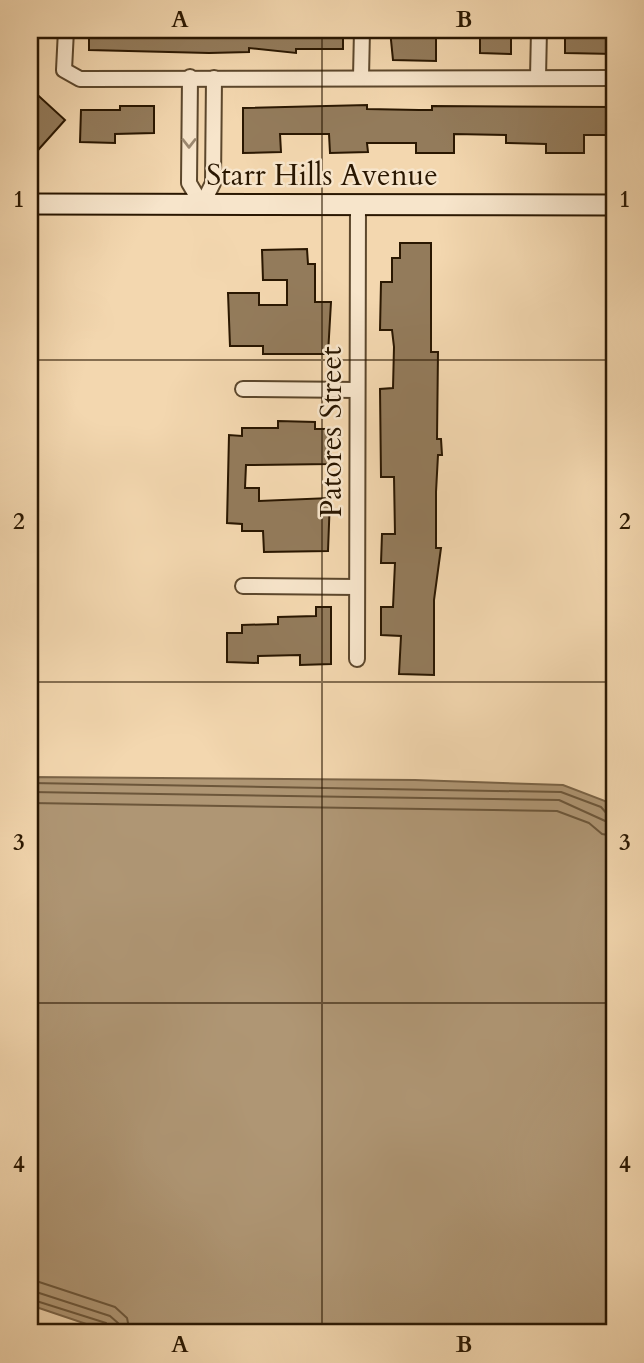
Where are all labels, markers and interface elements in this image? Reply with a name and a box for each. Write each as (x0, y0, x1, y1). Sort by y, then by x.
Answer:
text: A (171, 4, 189, 35)
text: B (456, 4, 472, 35)
one-way arrow (181, 138, 197, 149)
street label: Starr Hills Avenue (206, 155, 438, 196)
text: 1 (13, 184, 25, 215)
text: 1 (619, 184, 631, 215)
street label: Patores Street (311, 346, 352, 518)
text: 2 (13, 506, 25, 537)
text: 2 (619, 506, 631, 537)
text: 3 (13, 827, 25, 858)
text: 3 (619, 827, 631, 858)
text: 4 (13, 1149, 25, 1180)
text: 4 (619, 1149, 631, 1180)
text: A (171, 1329, 189, 1360)
text: B (456, 1329, 472, 1360)

